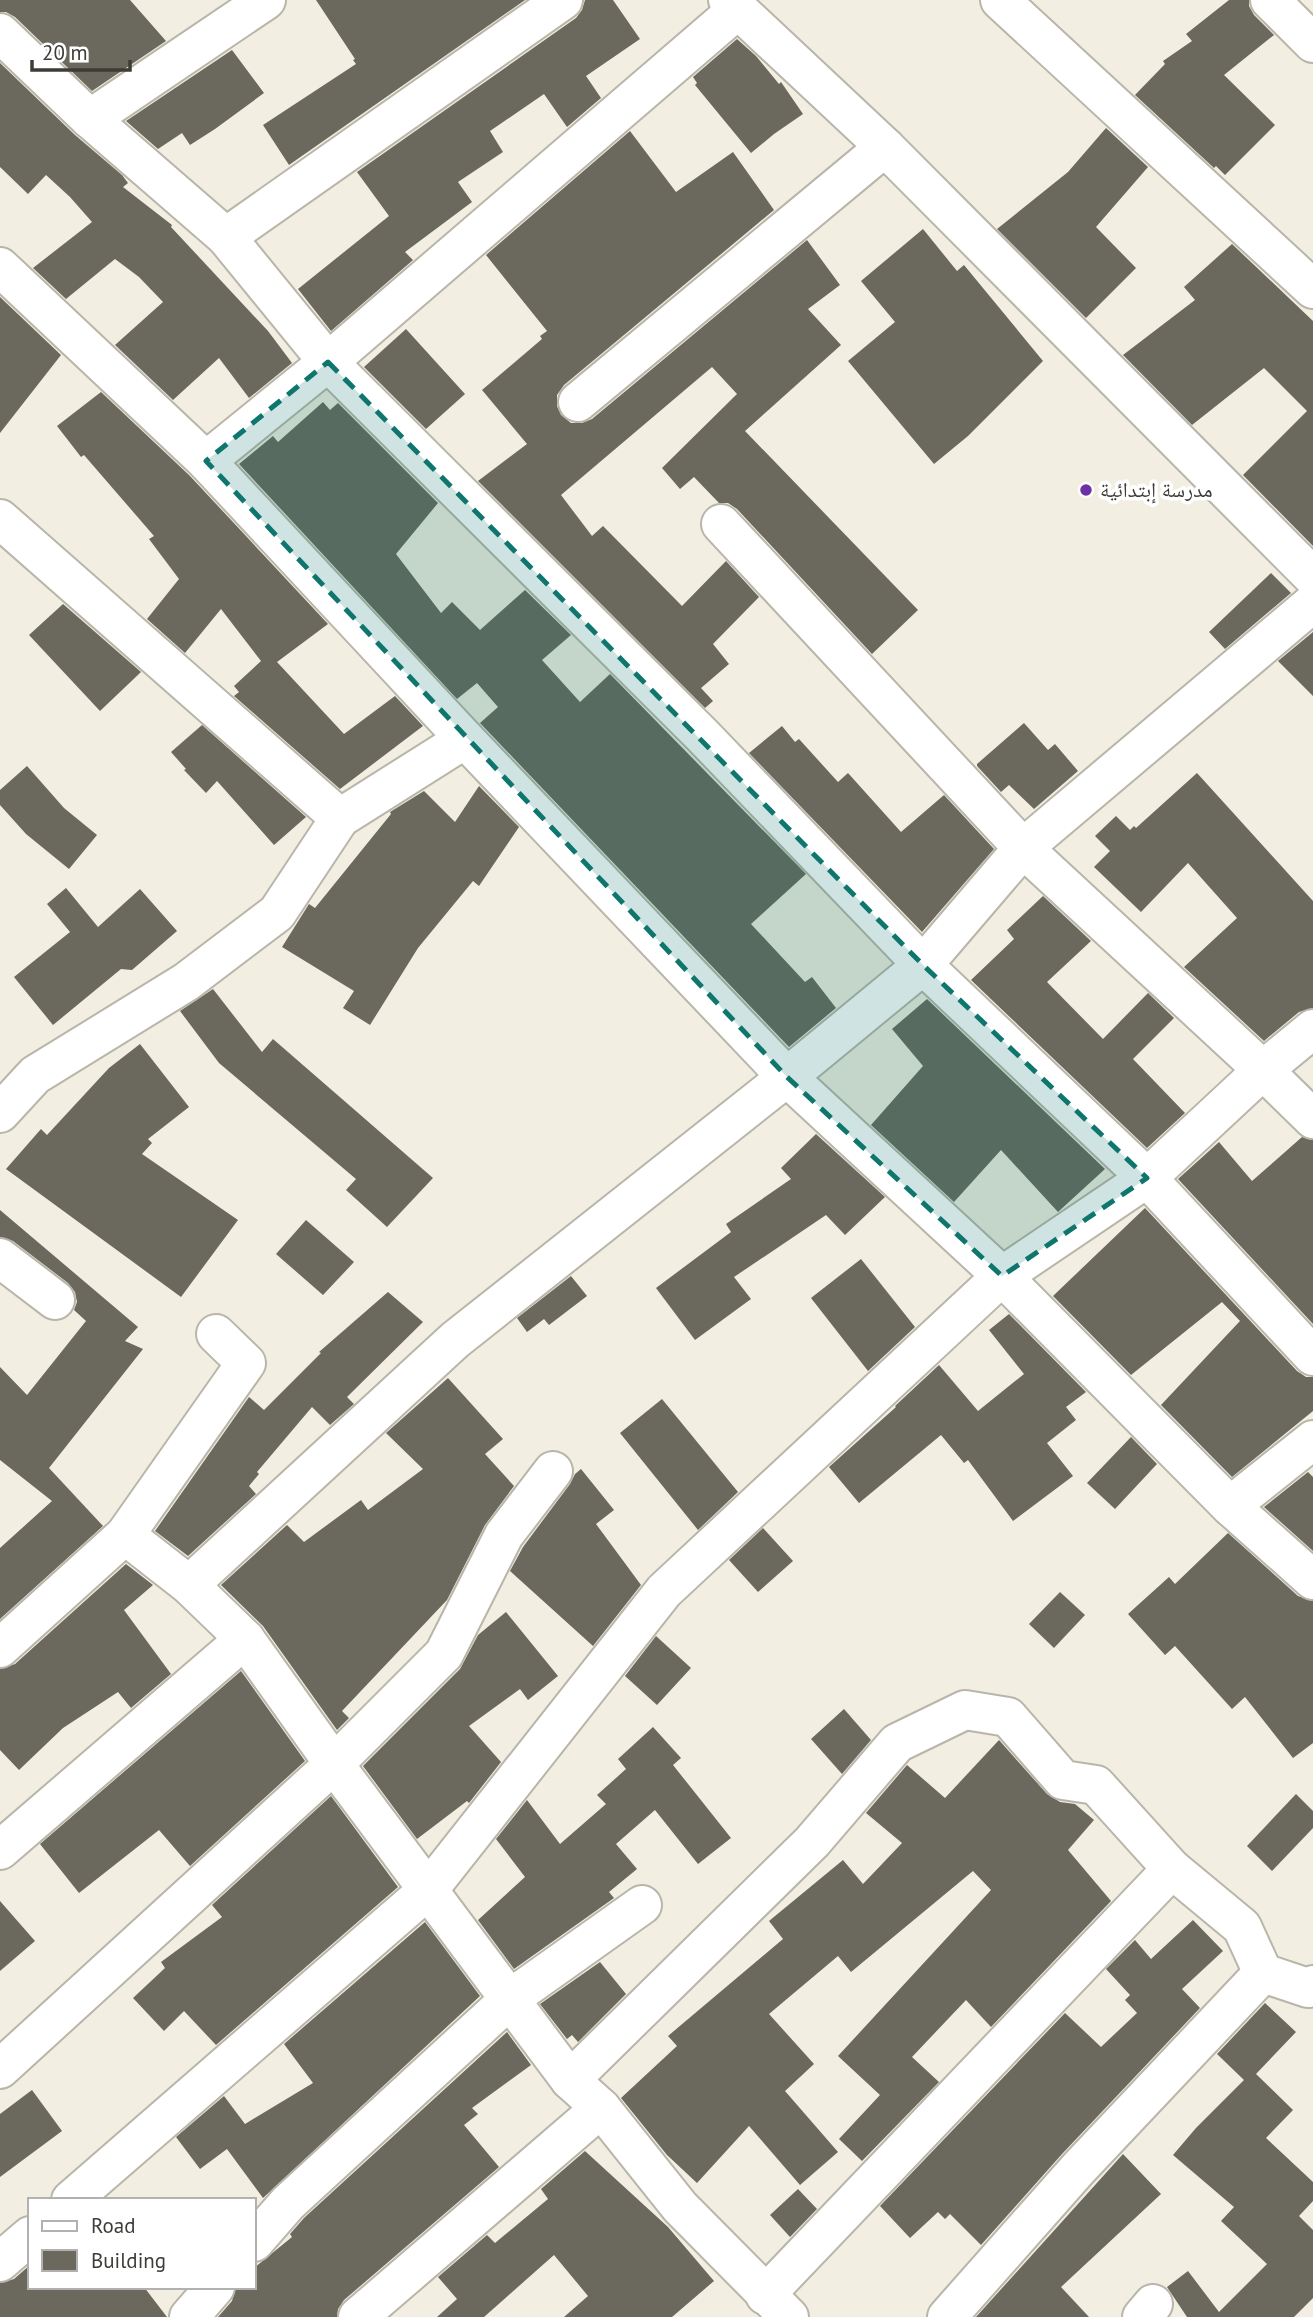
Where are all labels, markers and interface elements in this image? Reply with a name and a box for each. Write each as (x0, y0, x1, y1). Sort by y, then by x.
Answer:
scale bar (32, 28, 130, 72)
text: 20 m (42, 39, 88, 66)
place label: مدرسة إبتدائية (1100, 476, 1213, 504)
marker: مدرسة إبتدائية (1078, 482, 1094, 498)
legend (28, 2198, 256, 2289)
text: Road (91, 2212, 135, 2239)
text: Building (91, 2247, 166, 2274)

